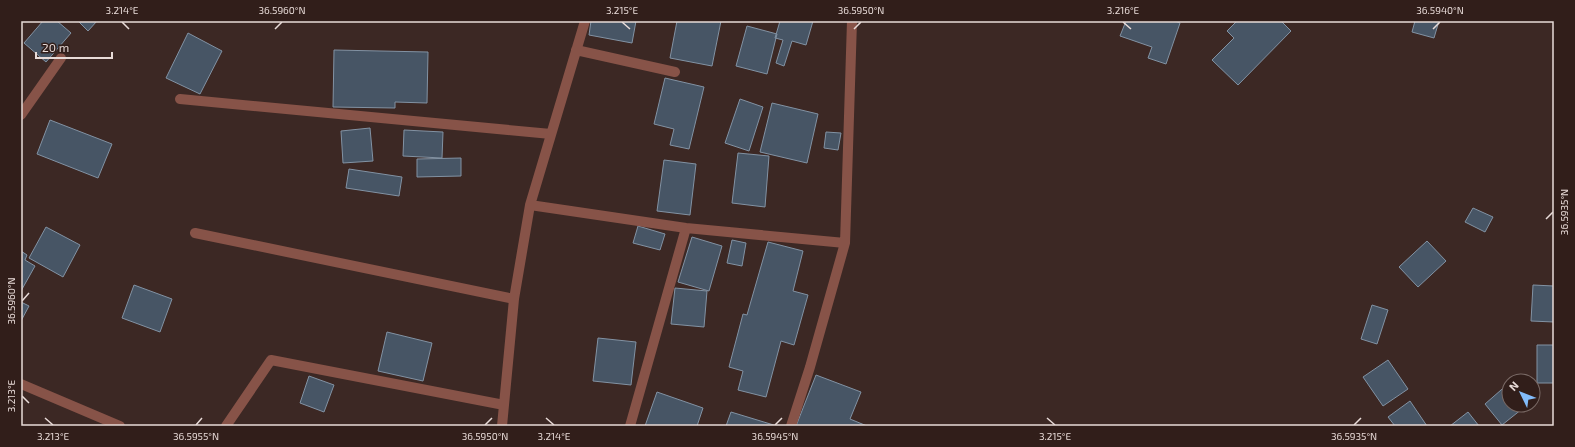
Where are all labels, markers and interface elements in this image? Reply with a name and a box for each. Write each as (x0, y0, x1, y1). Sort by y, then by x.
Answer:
text: 3.214°E (106, 4, 139, 16)
text: 36.5960°N (258, 4, 306, 16)
text: 3.215°E (606, 4, 638, 16)
text: 36.5950°N (838, 4, 884, 16)
text: 3.216°E (1107, 4, 1140, 16)
text: 36.5940°N (1416, 4, 1464, 16)
scale bar (36, 34, 112, 60)
text: 20 m (42, 40, 69, 54)
text: 36.5935°N (1558, 189, 1570, 235)
text: 36.5960°N (5, 277, 17, 325)
north arrow (1501, 373, 1541, 413)
text: N (1506, 378, 1521, 393)
text: 3.213°E (5, 379, 17, 412)
text: 3.213°E (37, 430, 70, 442)
text: 36.5955°N (173, 430, 219, 442)
text: 36.5950°N (462, 430, 508, 442)
text: 3.214°E (538, 430, 571, 442)
text: 36.5945°N (752, 430, 798, 442)
text: 3.215°E (1039, 430, 1071, 442)
text: 36.5935°N (1331, 430, 1377, 442)

